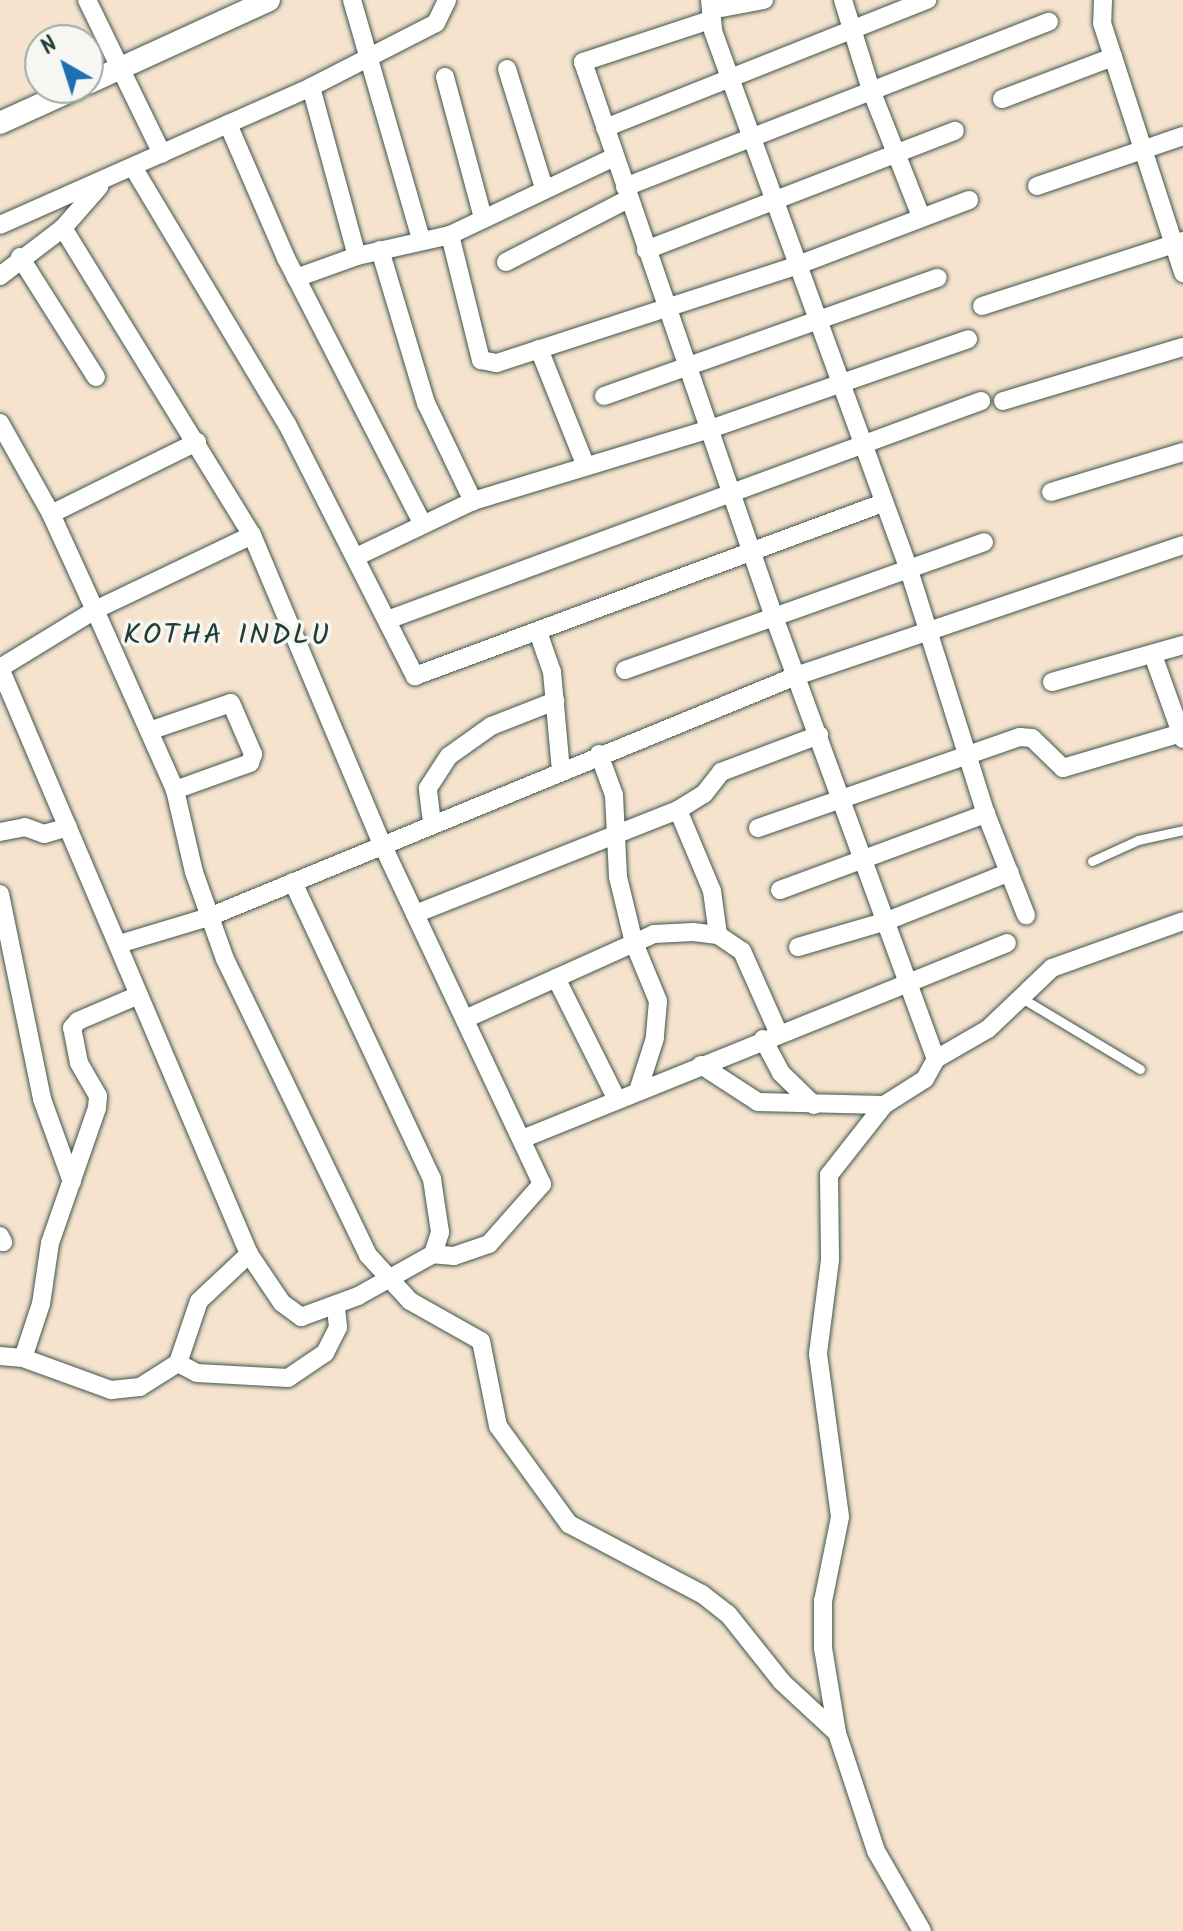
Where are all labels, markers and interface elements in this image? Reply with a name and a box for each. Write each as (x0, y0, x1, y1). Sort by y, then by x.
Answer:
north arrow (24, 24, 104, 104)
text: N (33, 29, 66, 64)
district label: KOTHA INDLU (123, 618, 331, 654)

